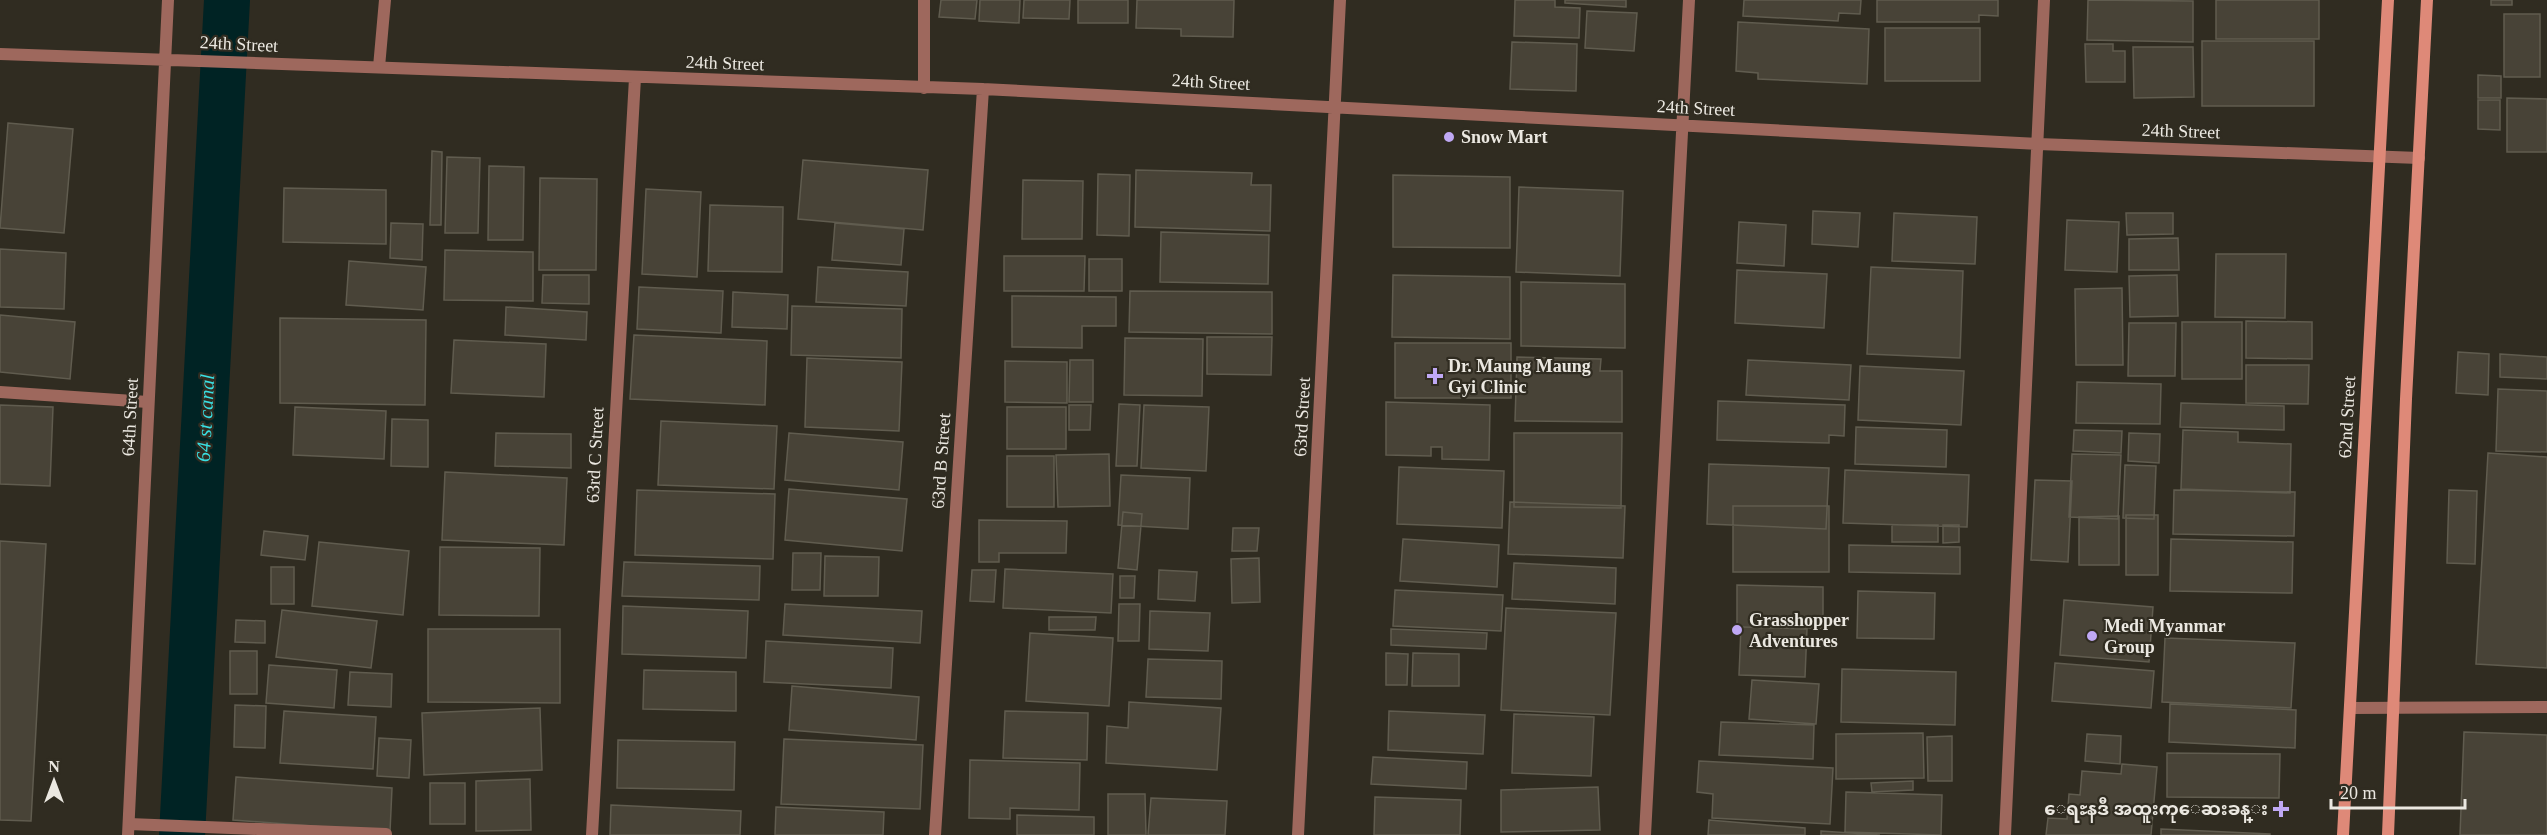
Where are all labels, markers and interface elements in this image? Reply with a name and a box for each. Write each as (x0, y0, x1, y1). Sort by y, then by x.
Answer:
street label: 24th Street (199, 32, 279, 56)
street label: 24th Street (685, 52, 765, 74)
street label: 24th Street (1171, 70, 1251, 94)
street label: 24th Street (1656, 96, 1736, 120)
street label: 24th Street (2141, 120, 2221, 142)
place label: Snow Mart (1461, 127, 1548, 147)
marker: Snow Mart (1442, 130, 1456, 144)
place label: Dr. Maung Maung Gyi Clinic (1448, 356, 1591, 397)
marker: Dr. Maung Maung Gyi Clinic (1426, 367, 1444, 385)
water label: 64 st canal (192, 373, 218, 462)
street label: 62nd Street (2335, 375, 2359, 459)
street label: 64th Street (118, 377, 142, 457)
street label: 63rd Street (1290, 377, 1314, 457)
street label: 63rd C Street (583, 407, 607, 503)
street label: 63rd B Street (928, 412, 954, 510)
place label: Grasshopper Adventures (1749, 610, 1849, 651)
place label: Medi Myanmar Group (2104, 616, 2225, 657)
marker: Grasshopper Adventures (1730, 623, 1744, 637)
marker: Medi Myanmar Group (2085, 629, 2099, 643)
north arrow (24, 751, 84, 811)
text: N (48, 758, 60, 775)
scale bar (2331, 772, 2464, 810)
text: 20 m (2340, 783, 2377, 803)
place label: ေရႊနဒီ အထူးကုေဆးခန္း (2044, 797, 2268, 823)
marker: ေရႊနဒီ အထူးကုေဆးခန္း (2272, 800, 2290, 818)

